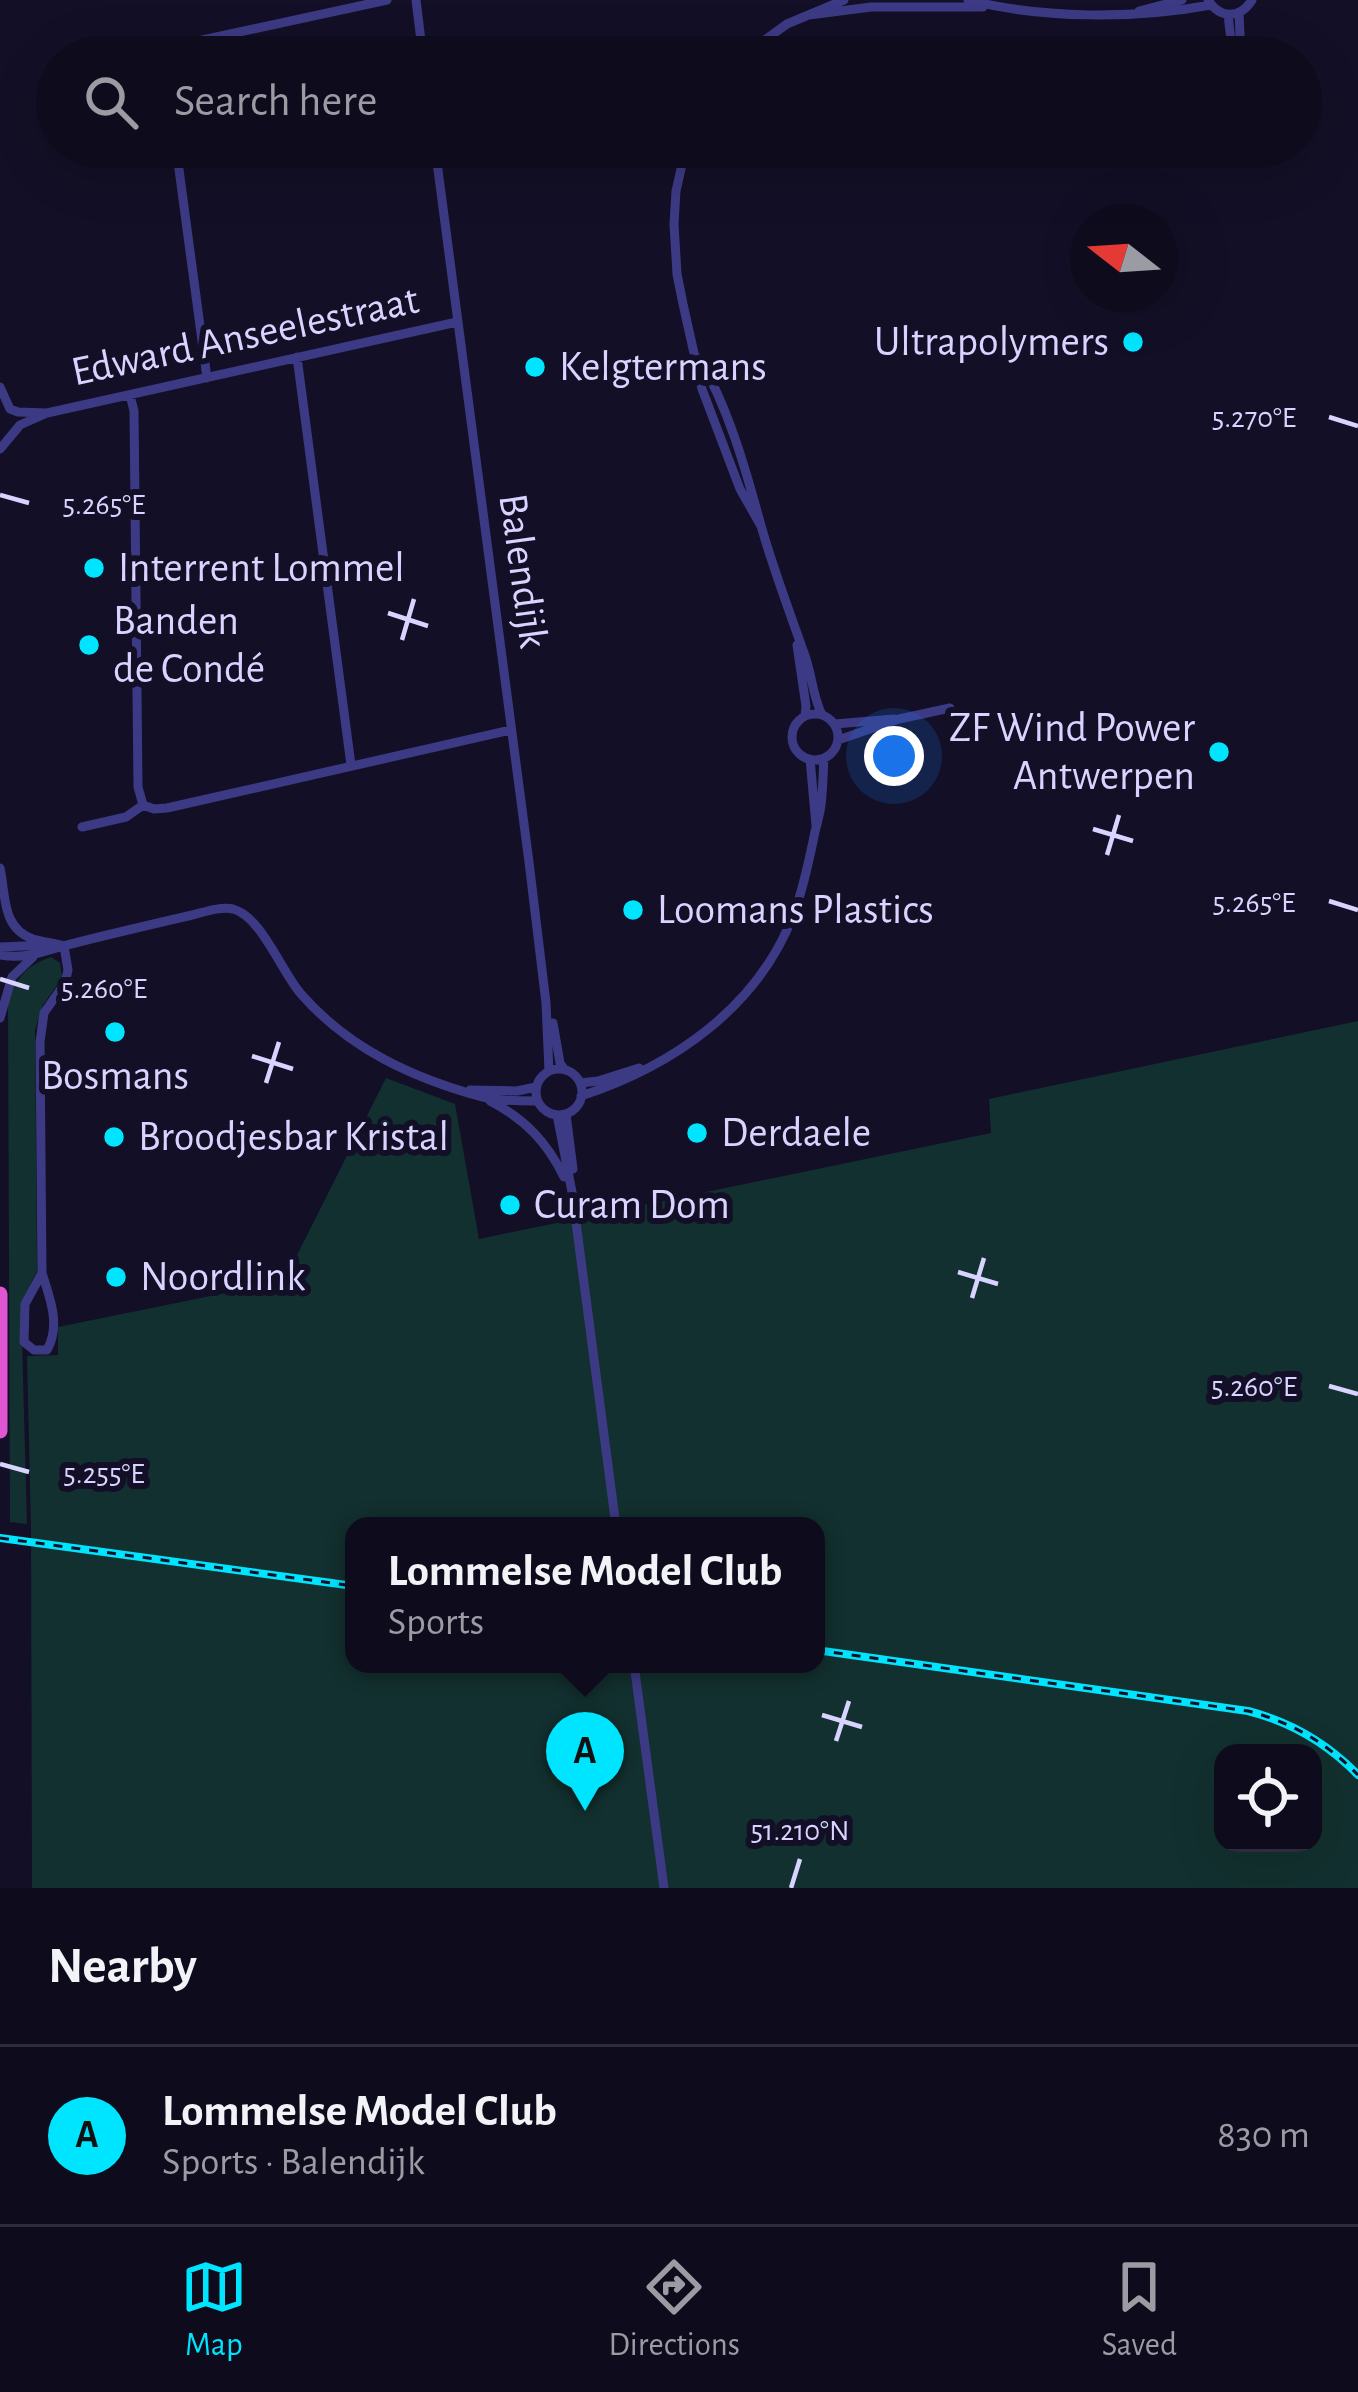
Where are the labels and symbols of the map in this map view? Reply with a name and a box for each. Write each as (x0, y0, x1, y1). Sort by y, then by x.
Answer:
north arrow (1070, 204, 1178, 312)
street label: Edward Anseelestraat (68, 279, 422, 393)
place label: Ultrapolymers (874, 321, 1109, 363)
marker: Ultrapolymers (1120, 329, 1146, 355)
place label: Kelgtermans (559, 346, 767, 388)
marker: Kelgtermans (522, 354, 548, 380)
text: 5.270°E (1212, 403, 1296, 433)
text: 5.265°E (63, 490, 145, 520)
street label: Balendijk (491, 491, 555, 651)
place label: Interrent Lommel (118, 547, 405, 589)
marker: Interrent Lommel (81, 555, 107, 581)
place label: Banden de Condé (113, 600, 265, 690)
marker: Banden de Condé (76, 632, 102, 658)
place label: ZF Wind Power Antwerpen (949, 707, 1195, 797)
your location (864, 726, 924, 786)
marker: ZF Wind Power Antwerpen (1206, 739, 1232, 765)
text: 5.265°E (1213, 888, 1295, 918)
place label: Loomans Plastics (657, 889, 934, 931)
marker: Loomans Plastics (620, 897, 646, 923)
text: 5.260°E (61, 974, 147, 1004)
marker: Bosmans (102, 1019, 128, 1045)
place label: Bosmans (41, 1055, 189, 1097)
place label: Derdaele (721, 1112, 871, 1154)
place label: Broodjesbar Kristal (138, 1116, 449, 1158)
marker: Derdaele (684, 1120, 710, 1146)
marker: Broodjesbar Kristal (101, 1124, 127, 1150)
place label: Curam Dom (534, 1184, 730, 1226)
marker: Curam Dom (497, 1192, 523, 1218)
place label: Noordlink (140, 1256, 305, 1298)
marker: Noordlink (103, 1264, 129, 1290)
text: 5.260°E (1211, 1372, 1297, 1402)
text: 5.255°E (63, 1459, 145, 1489)
pin: A (546, 1712, 624, 1811)
text: 51.210°N (751, 1816, 849, 1846)

